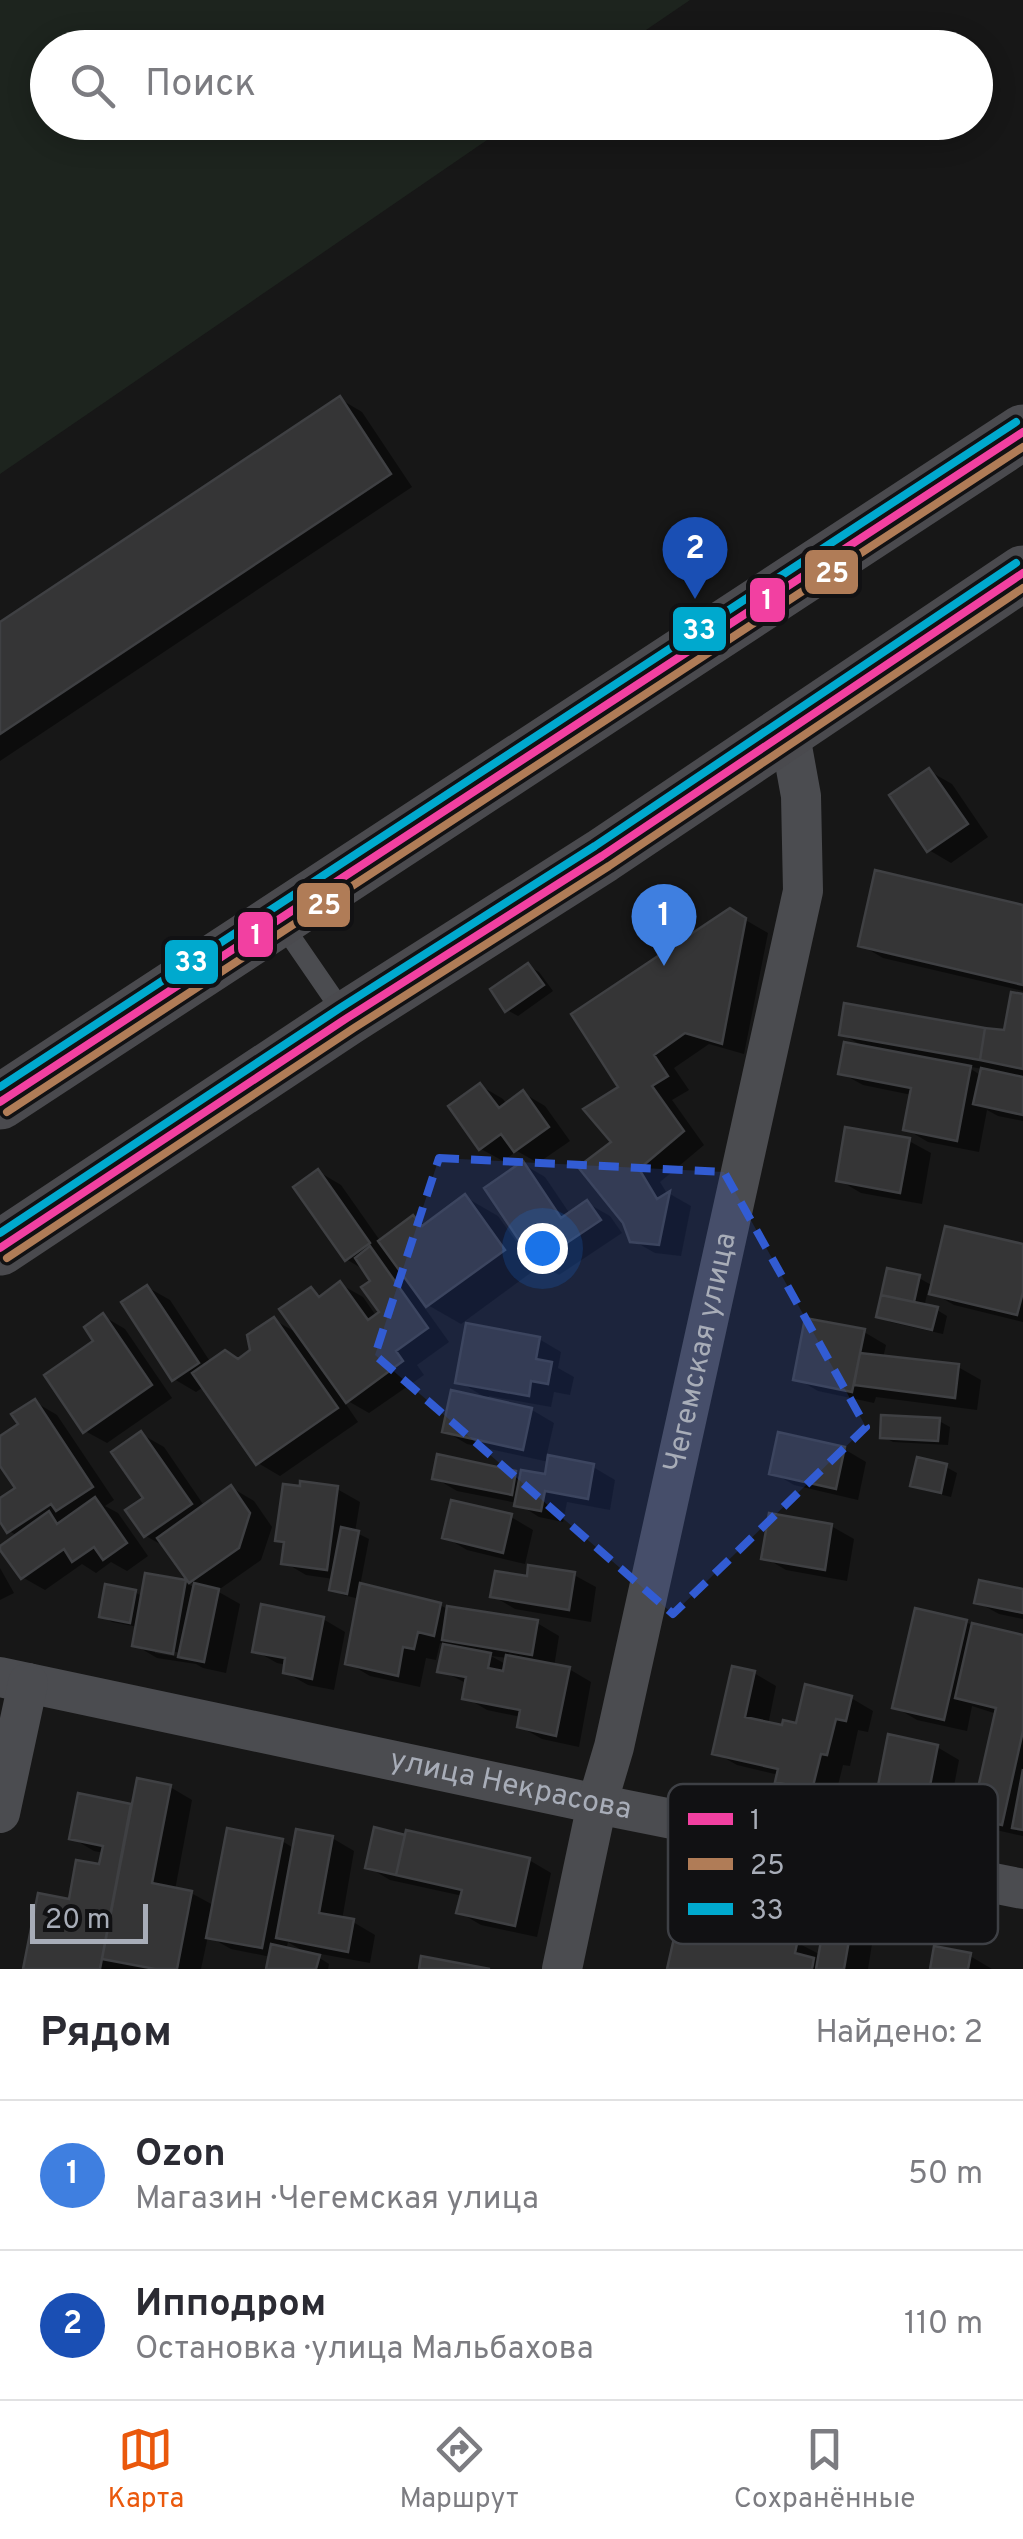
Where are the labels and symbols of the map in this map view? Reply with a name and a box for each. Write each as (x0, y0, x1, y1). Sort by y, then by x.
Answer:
pin: 2 (662, 516, 728, 599)
line badge: 25 (803, 548, 860, 596)
text: 25 (815, 557, 849, 593)
line badge: 1 (748, 576, 787, 624)
text: 1 (761, 584, 773, 620)
line badge: 33 (671, 605, 728, 653)
text: 33 (682, 614, 716, 650)
line badge: 25 (295, 881, 352, 929)
pin: 1 (632, 884, 696, 966)
text: 25 (307, 889, 341, 925)
line badge: 1 (236, 910, 275, 959)
text: 1 (250, 919, 262, 955)
line badge: 33 (163, 938, 220, 986)
text: 33 (174, 946, 208, 982)
your location (517, 1223, 568, 1274)
street label: Чегемская улица (657, 1229, 746, 1476)
street label: улица Некрасова (386, 1742, 635, 1829)
legend (668, 1784, 998, 1944)
text: 1 (750, 1804, 760, 1840)
text: 25 (750, 1849, 785, 1885)
text: 33 (750, 1894, 784, 1930)
scale bar (30, 1899, 148, 1944)

